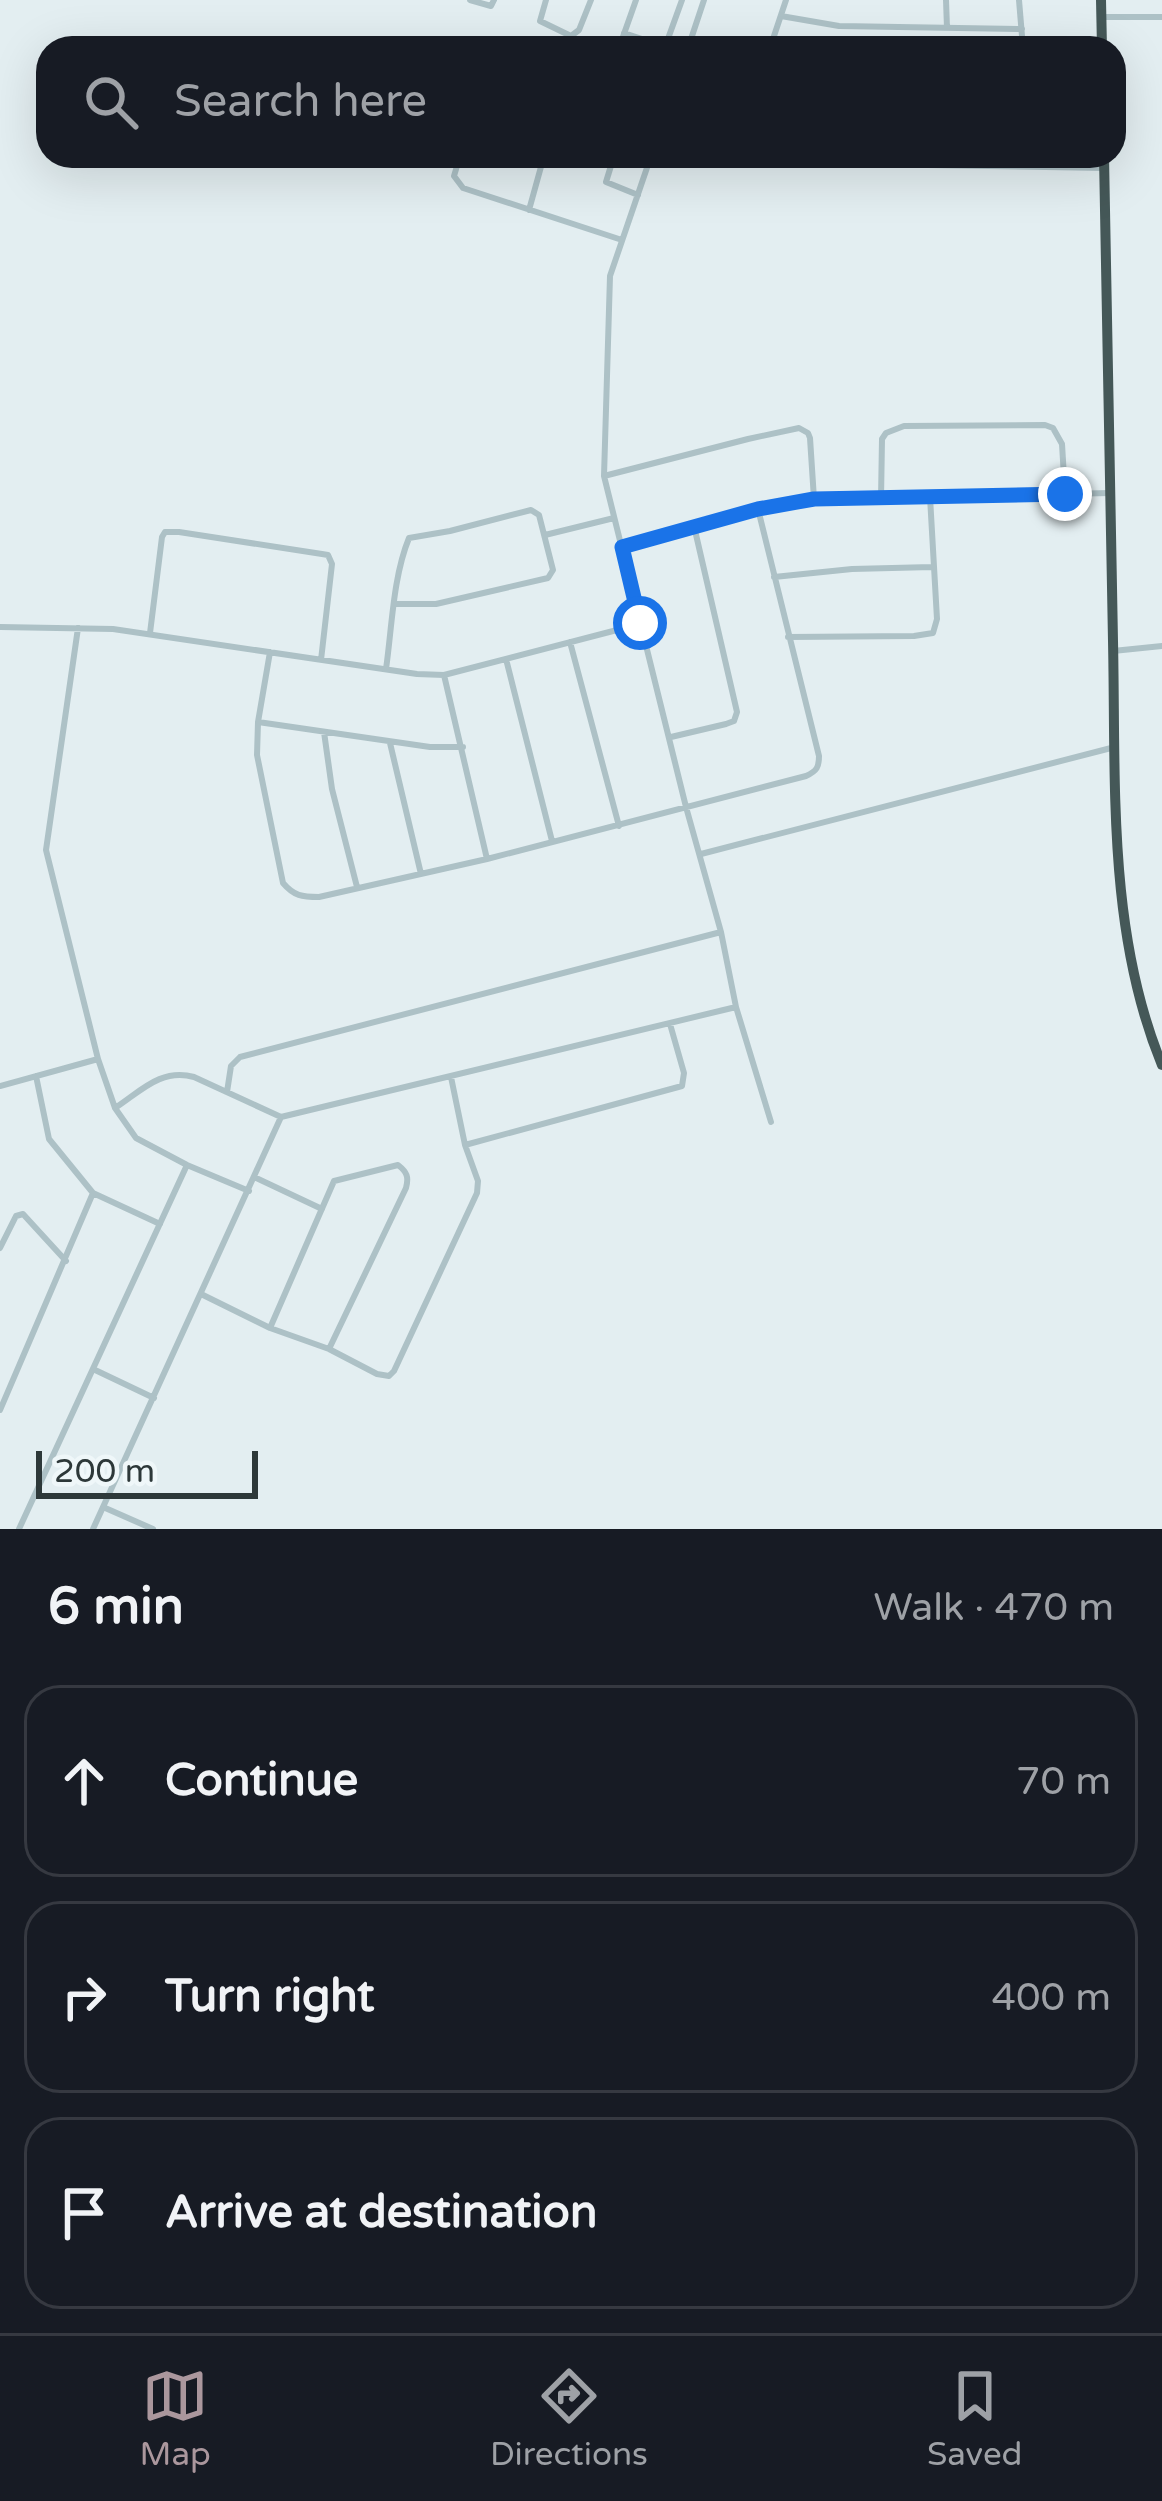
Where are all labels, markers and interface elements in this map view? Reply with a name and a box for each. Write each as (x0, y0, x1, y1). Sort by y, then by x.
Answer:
search box (36, 36, 1126, 168)
icon: search (78, 69, 144, 135)
text: Search here (174, 75, 427, 129)
route end (1038, 467, 1092, 521)
route start (613, 596, 667, 650)
scale bar (36, 1445, 258, 1498)
text: 200 m (54, 1452, 155, 1491)
text: 6 min (48, 1576, 184, 1638)
text: Walk · 470 m (873, 1584, 1114, 1631)
icon: ahead (51, 1748, 117, 1814)
text: Continue (165, 1754, 358, 1808)
text: 70 m (1016, 1758, 1111, 1805)
icon: right (51, 1964, 117, 2030)
text: Turn right (165, 1970, 374, 2024)
text: 400 m (992, 1974, 1111, 2021)
icon: arrive (51, 2180, 117, 2246)
text: Arrive at destination (165, 2186, 597, 2240)
tab: Map (140, 2363, 211, 2474)
tab: Directions (490, 2363, 648, 2474)
tab: Saved (927, 2363, 1022, 2474)

